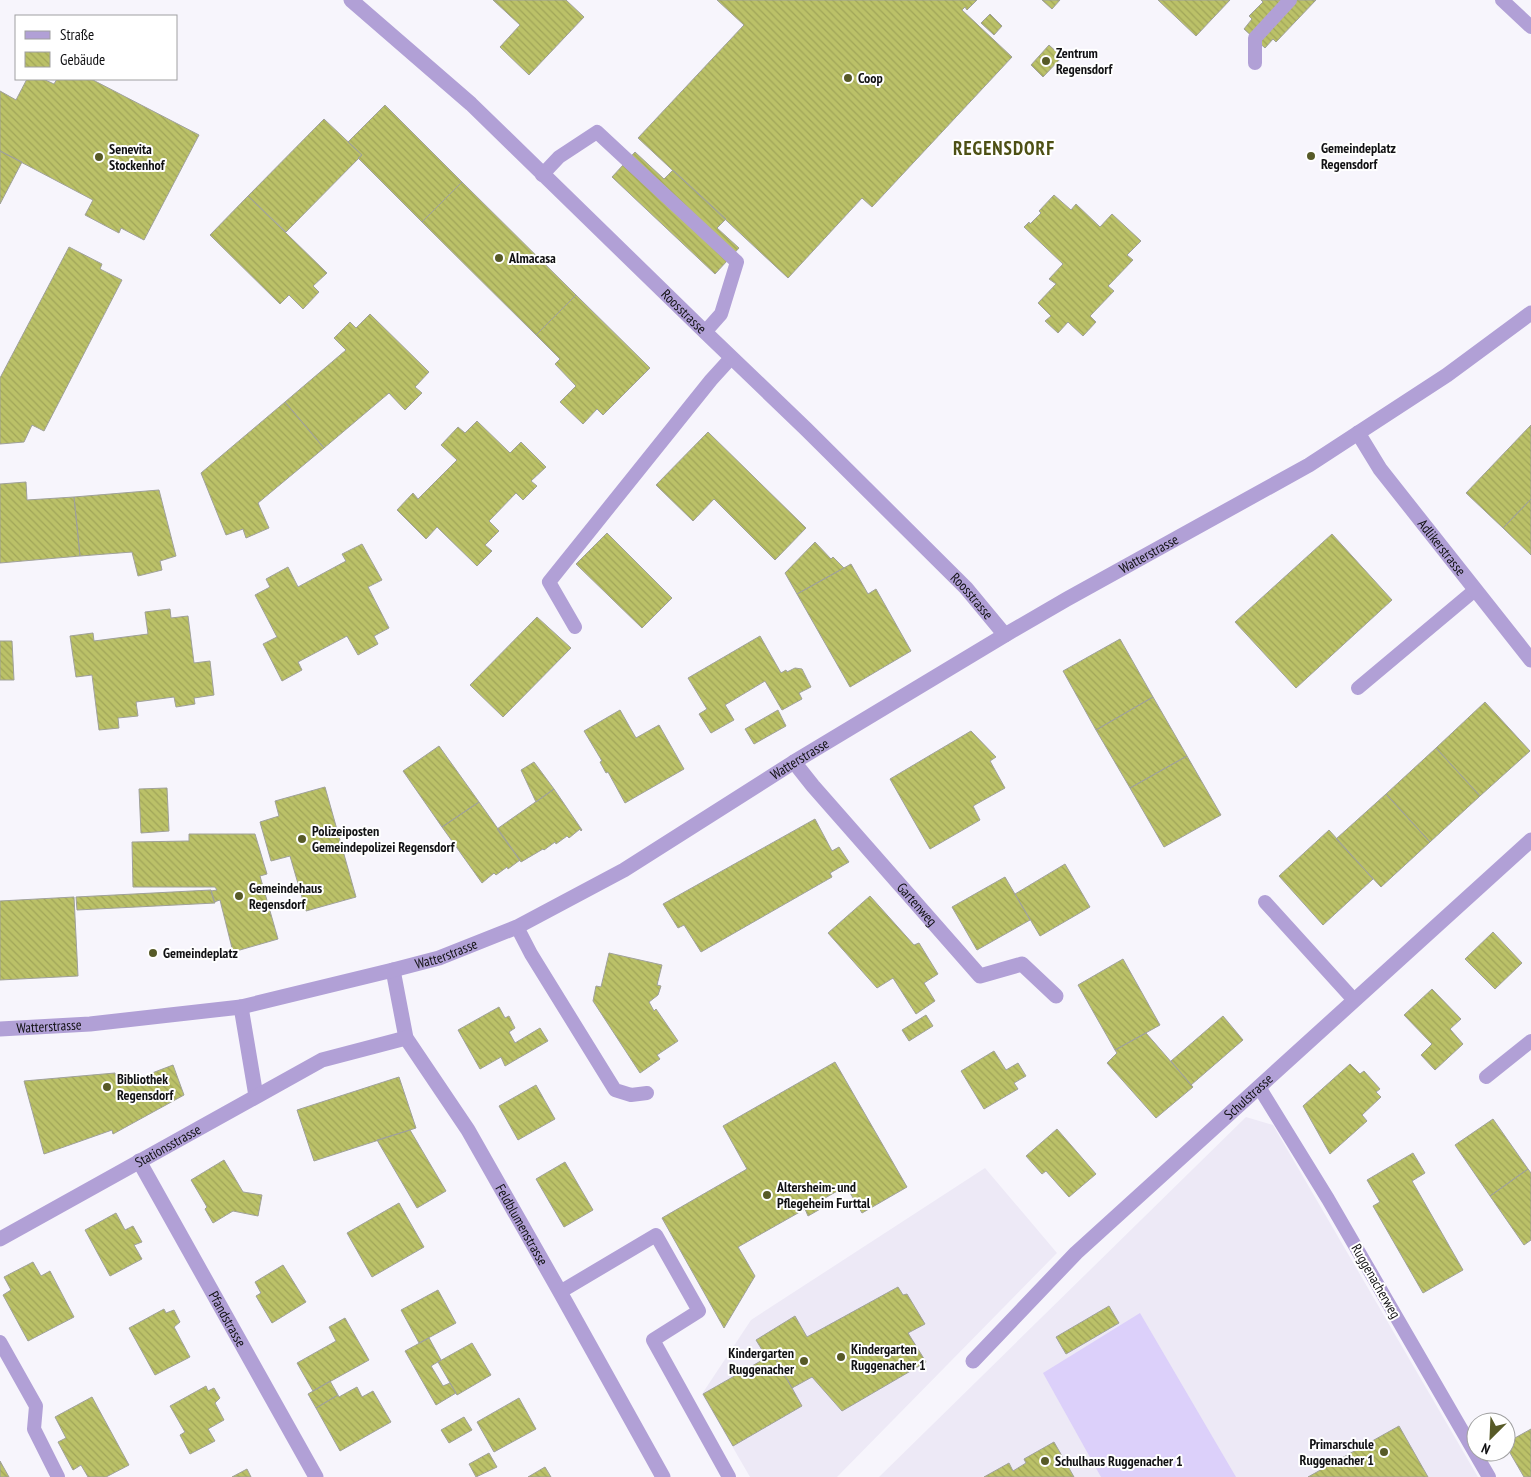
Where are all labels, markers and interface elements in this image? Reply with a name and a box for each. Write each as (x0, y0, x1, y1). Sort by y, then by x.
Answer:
legend (15, 15, 178, 80)
text: Straße (60, 25, 94, 44)
place label: Zentrum Regensdorf (1056, 44, 1113, 78)
text: Gebäude (60, 50, 105, 69)
marker: Zentrum Regensdorf (1040, 55, 1052, 67)
place label: Coop (858, 69, 883, 87)
marker: Coop (842, 72, 854, 84)
district label: REGENSDORF (953, 136, 1055, 160)
place label: Gemeindeplatz Regensdorf (1321, 139, 1396, 173)
place label: Senevita Stockenhof (109, 140, 166, 174)
marker: Gemeindeplatz Regensdorf (1305, 150, 1317, 162)
marker: Senevita Stockenhof (93, 151, 105, 163)
place label: Almacasa (508, 249, 556, 267)
marker: Almacasa (493, 252, 505, 264)
street label: Roosstrasse (657, 285, 710, 338)
street label: Adlikerstrasse (1414, 515, 1470, 579)
street label: Watterstrasse (1116, 530, 1182, 577)
street label: Roosstrasse (947, 569, 997, 623)
street label: Watterstrasse (767, 734, 832, 784)
place label: Polizeiposten Gemeindepolizei Regensdorf (312, 822, 456, 856)
marker: Polizeiposten Gemeindepolizei Regensdorf (296, 833, 308, 845)
place label: Gemeindehaus Regensdorf (249, 879, 322, 913)
street label: Gartenweg (893, 879, 941, 930)
marker: Gemeindehaus Regensdorf (233, 890, 245, 902)
street label: Watterstrasse (413, 935, 480, 973)
place label: Gemeindeplatz (163, 944, 238, 962)
marker: Gemeindeplatz (147, 947, 159, 959)
street label: Watterstrasse (16, 1015, 82, 1037)
place label: Bibliothek Regensdorf (117, 1070, 174, 1104)
street label: Schulstrasse (1220, 1070, 1277, 1123)
marker: Bibliothek Regensdorf (101, 1081, 113, 1093)
street label: Stationsstrasse (132, 1120, 204, 1171)
place label: Altersheim- und Pflegeheim Furttal (776, 1178, 871, 1212)
street label: Feldblumenstrasse (492, 1181, 552, 1269)
marker: Altersheim- und Pflegeheim Furttal (761, 1189, 773, 1201)
street label: Ruggenacherweg (1347, 1241, 1405, 1321)
street label: Pfandstrasse (205, 1288, 250, 1350)
place label: Kindergarten Ruggenacher 1 (851, 1340, 926, 1374)
place label: Kindergarten Ruggenacher (728, 1344, 795, 1378)
marker: Kindergarten Ruggenacher 1 (835, 1351, 847, 1363)
marker: Kindergarten Ruggenacher (798, 1355, 810, 1367)
north arrow (1466, 1412, 1516, 1462)
place label: Primarschule Ruggenacher 1 (1299, 1435, 1374, 1469)
text: N (1479, 1439, 1493, 1459)
marker: Primarschule Ruggenacher 1 (1378, 1446, 1390, 1458)
place label: Schulhaus Ruggenacher 1 (1055, 1452, 1183, 1470)
marker: Schulhaus Ruggenacher 1 (1039, 1455, 1051, 1467)

